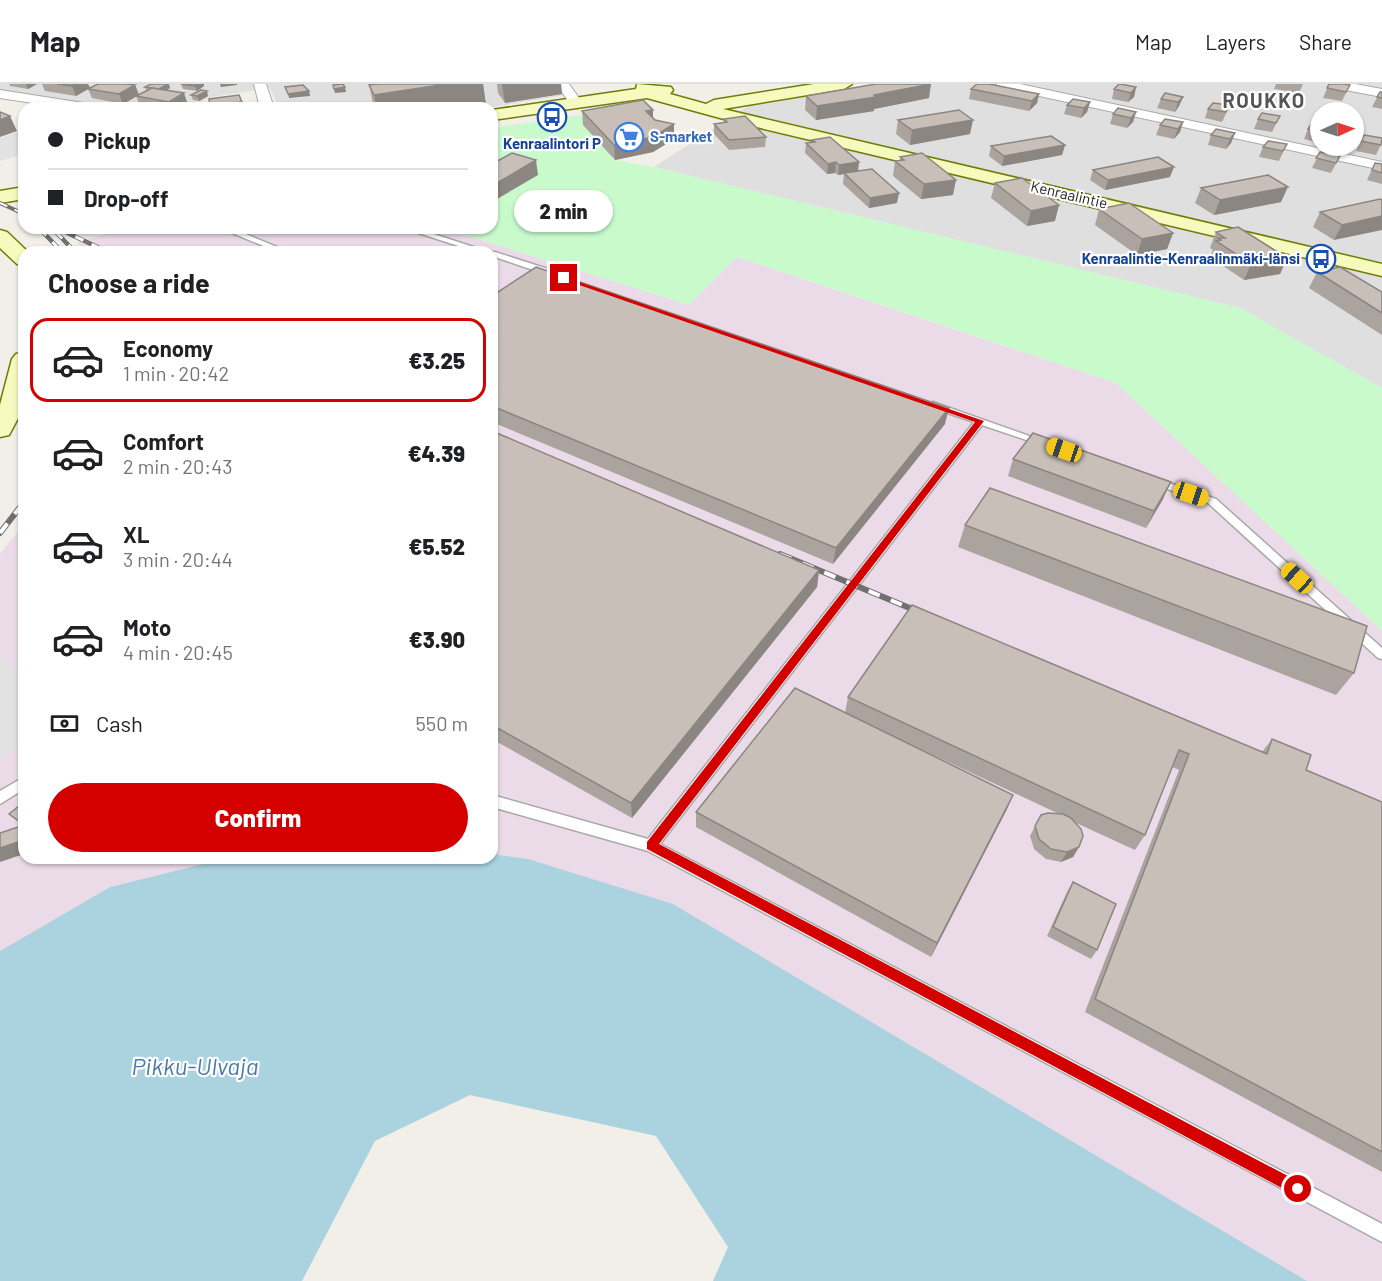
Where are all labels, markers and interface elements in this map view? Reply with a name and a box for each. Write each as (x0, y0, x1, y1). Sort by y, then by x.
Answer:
text: Map (30, 24, 81, 58)
text: Map (1135, 29, 1172, 54)
text: Layers (1205, 29, 1266, 54)
text: Share (1299, 29, 1352, 54)
district label: ROUKKO (1222, 88, 1306, 112)
bus stop icon: Kenraalintori P (536, 101, 568, 133)
north arrow (1310, 102, 1364, 156)
map controls (1310, 102, 1364, 156)
supermarket icon: S-market (613, 121, 645, 153)
text: Pickup (84, 127, 151, 153)
place label: S-market (650, 127, 713, 145)
place label: Kenraalintori P (503, 134, 601, 152)
street label: Kenraalintie (1029, 176, 1109, 212)
text: Drop-off (84, 185, 168, 211)
callout: 2 min (514, 191, 614, 233)
text: 2 min (539, 199, 588, 223)
bus stop icon: Kenraalintie-Kenraalinmäki-länsi (1305, 243, 1337, 275)
place label: Kenraalintie-Kenraalinmäki-länsi (1082, 249, 1300, 267)
route end (550, 264, 577, 291)
text: Choose a ride (48, 266, 210, 298)
icon: car (51, 333, 105, 387)
text: Economy (123, 335, 213, 361)
text: €3.25 (409, 347, 465, 373)
text: 1 min · 20:42 (123, 361, 229, 385)
icon: car (51, 426, 105, 480)
text: Comfort (123, 428, 204, 454)
car (1044, 436, 1084, 464)
text: €4.39 (408, 440, 465, 466)
text: 2 min · 20:43 (123, 454, 232, 478)
car (1171, 480, 1211, 508)
icon: car (51, 519, 105, 573)
text: XL (123, 521, 149, 547)
text: €5.52 (409, 533, 465, 559)
text: 3 min · 20:44 (123, 547, 233, 571)
car (1278, 559, 1316, 597)
icon: car (51, 612, 105, 666)
text: Moto (123, 614, 171, 640)
text: €3.90 (409, 626, 465, 652)
text: 4 min · 20:45 (123, 640, 233, 664)
icon: cash (48, 707, 81, 740)
text: Cash (96, 710, 143, 736)
text: 550 m (416, 711, 468, 735)
button: Confirm (48, 783, 468, 852)
water label: Pikku-Ulvaja (132, 1051, 258, 1080)
route start (1284, 1175, 1311, 1202)

